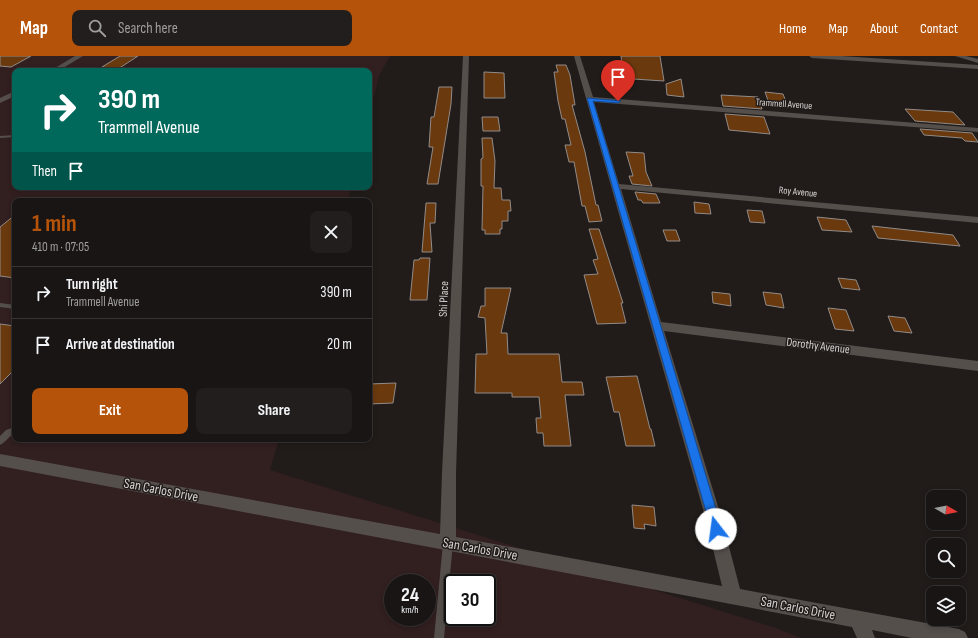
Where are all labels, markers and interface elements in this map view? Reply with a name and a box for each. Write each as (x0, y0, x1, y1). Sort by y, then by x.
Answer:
search box (72, 10, 352, 46)
text: Map (20, 17, 48, 40)
icon: search (86, 17, 108, 39)
text: Search here (118, 19, 178, 38)
text: Home (779, 20, 807, 37)
text: Map (829, 20, 848, 37)
text: About (870, 20, 898, 37)
text: Contact (920, 20, 958, 37)
pin (601, 60, 635, 101)
icon: arrive (607, 66, 629, 88)
text: 390 m (98, 83, 160, 116)
icon: right (32, 84, 84, 136)
street label: Trammell Avenue (755, 96, 813, 112)
text: Trammell Avenue (98, 117, 200, 138)
icon: arrive (65, 160, 87, 182)
text: Then (32, 162, 57, 181)
street label: Roy Avenue (778, 184, 818, 200)
text: 1 min (32, 209, 77, 238)
button: close (310, 211, 352, 253)
text: 410 m · 07:05 (32, 239, 89, 255)
text: Turn right (66, 275, 118, 294)
street label: Shi Place (436, 281, 452, 317)
icon: right (32, 282, 54, 304)
text: 390 m (320, 283, 352, 302)
text: Trammell Avenue (66, 294, 139, 310)
icon: arrive (32, 334, 54, 356)
text: Arrive at destination (66, 335, 175, 354)
text: 20 m (327, 335, 352, 354)
street label: Dorothy Avenue (785, 335, 851, 357)
button: Exit (32, 388, 188, 434)
button: Share (196, 388, 352, 434)
street label: San Carlos Drive (122, 474, 200, 506)
north arrow (926, 490, 966, 530)
map controls (926, 490, 966, 626)
position arrow (695, 508, 737, 550)
street label: San Carlos Drive (441, 534, 519, 564)
button: search (926, 538, 966, 578)
speed limit sign: 30 (444, 574, 496, 626)
text: 24 (401, 583, 419, 607)
button: layers (926, 586, 966, 626)
street label: San Carlos Drive (759, 592, 837, 624)
text: km/h (401, 604, 419, 616)

